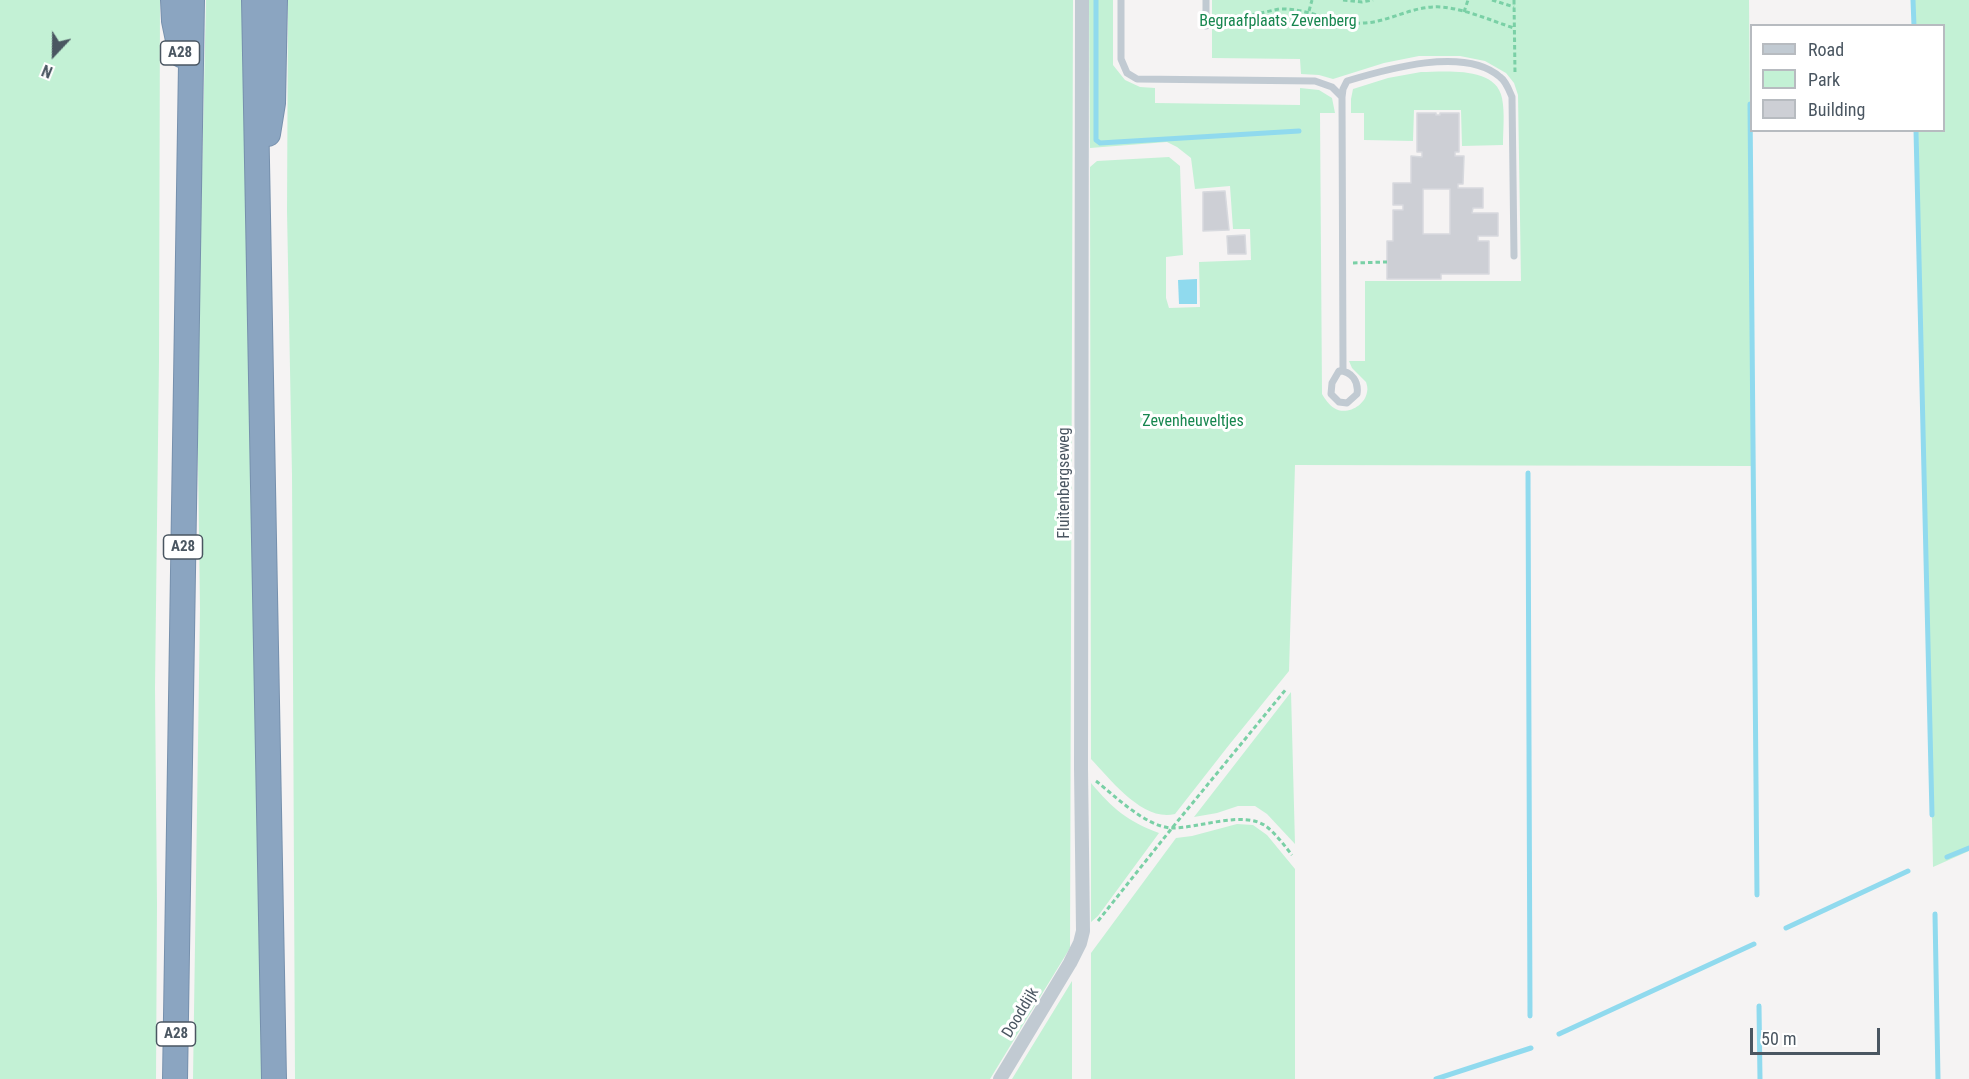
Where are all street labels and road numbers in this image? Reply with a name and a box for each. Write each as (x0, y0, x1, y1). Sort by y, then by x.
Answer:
road number: A28 (160, 41, 200, 65)
street label: Fluitenbergseweg (1055, 427, 1075, 539)
road number: A28 (164, 535, 202, 559)
street label: Dooddijk (998, 984, 1044, 1042)
road number: A28 (156, 1022, 195, 1046)

